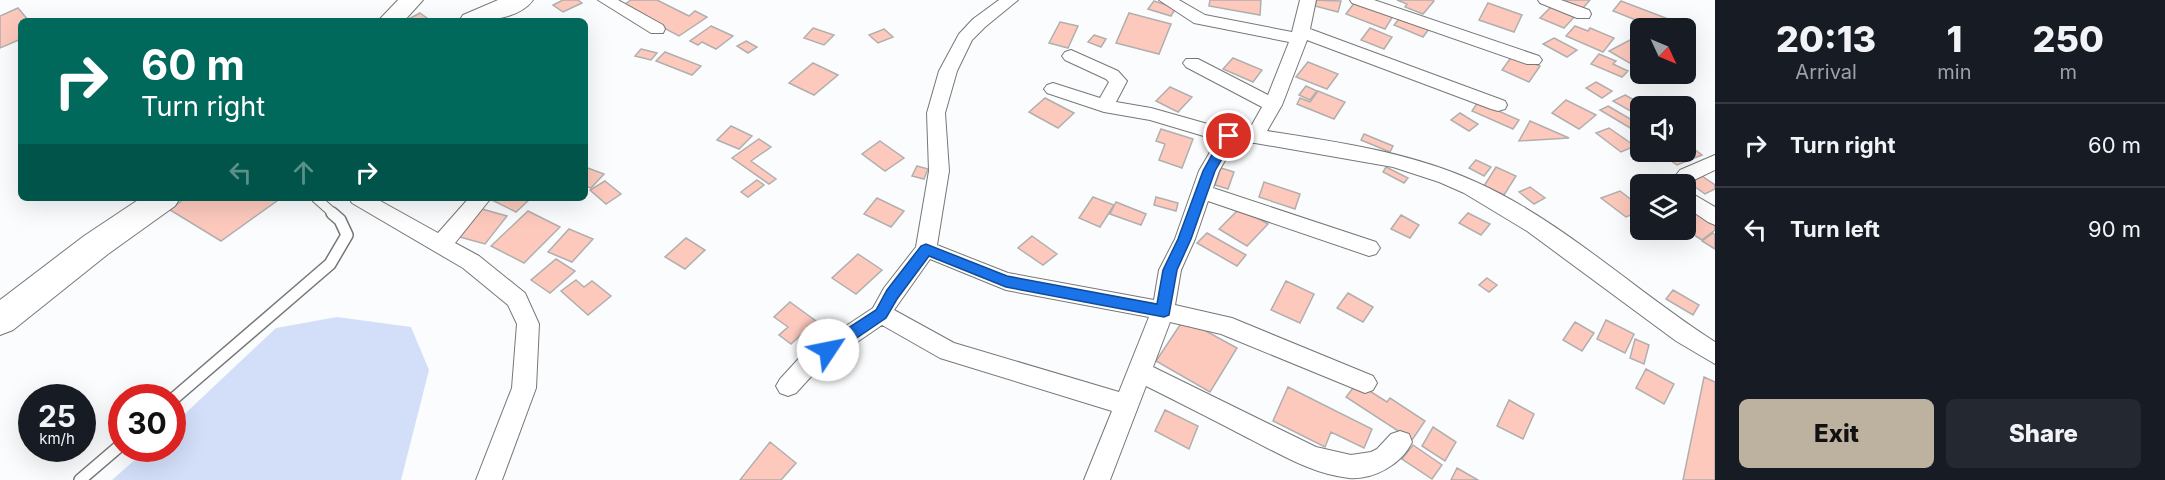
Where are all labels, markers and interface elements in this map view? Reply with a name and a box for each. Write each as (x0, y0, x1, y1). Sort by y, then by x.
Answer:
text: 20:13 (1776, 17, 1876, 61)
text: 1 (1946, 17, 1962, 61)
text: 250 (2033, 17, 2104, 61)
north arrow (1630, 18, 1696, 84)
map controls (1630, 18, 1696, 240)
text: 60 m (141, 39, 245, 90)
icon: right (42, 42, 120, 120)
text: Arrival (1795, 60, 1857, 84)
text: min (1937, 60, 1971, 84)
text: m (2059, 60, 2077, 84)
text: Turn right (141, 90, 265, 123)
button: sound (1630, 96, 1696, 162)
pin (1203, 110, 1254, 161)
icon: arrive (1212, 119, 1245, 152)
icon: right (1739, 129, 1772, 162)
text: Turn right (1790, 132, 1896, 158)
text: 60 m (2088, 132, 2141, 158)
icon: left (224, 156, 257, 189)
icon: ahead (287, 156, 320, 189)
icon: right (350, 156, 383, 189)
button: layers (1630, 174, 1696, 240)
icon: left (1739, 213, 1772, 246)
text: Turn left (1790, 216, 1880, 242)
text: 90 m (2088, 216, 2141, 242)
position arrow (796, 318, 860, 382)
speed limit sign: 30 (108, 384, 186, 462)
text: 25 (38, 398, 76, 434)
button: Exit (1739, 399, 1934, 468)
button: Share (1946, 399, 2141, 468)
text: km/h (39, 429, 75, 448)

